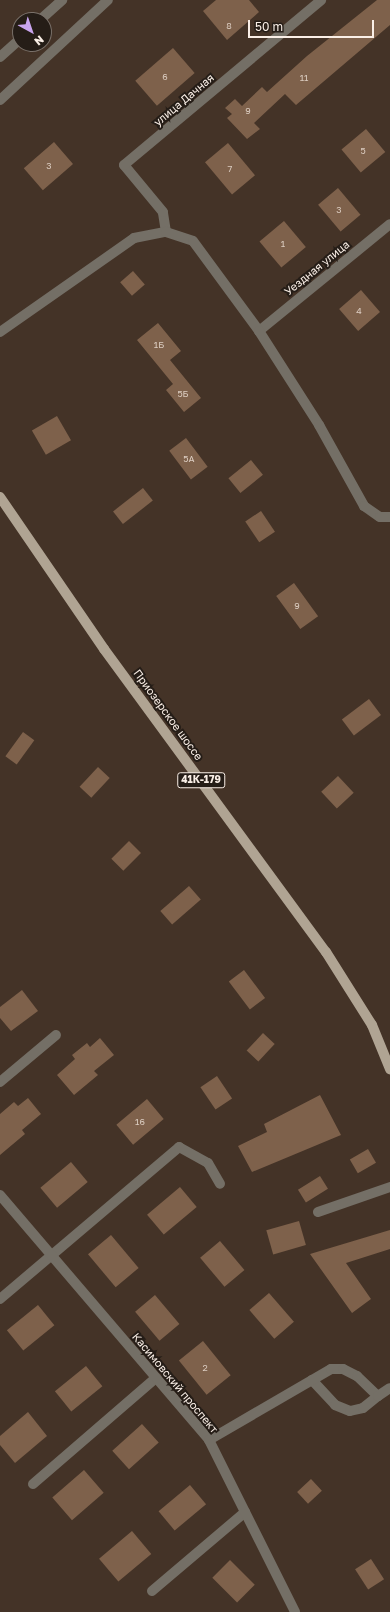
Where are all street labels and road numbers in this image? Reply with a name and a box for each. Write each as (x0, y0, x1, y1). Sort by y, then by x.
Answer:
street label: улица Дачная (151, 71, 217, 129)
street label: Уездная улица (282, 238, 352, 298)
street label: Приозерское шоссе (131, 667, 205, 763)
road number: 41К-179 (177, 772, 225, 788)
street label: Касимовский проспект (129, 1330, 221, 1436)

